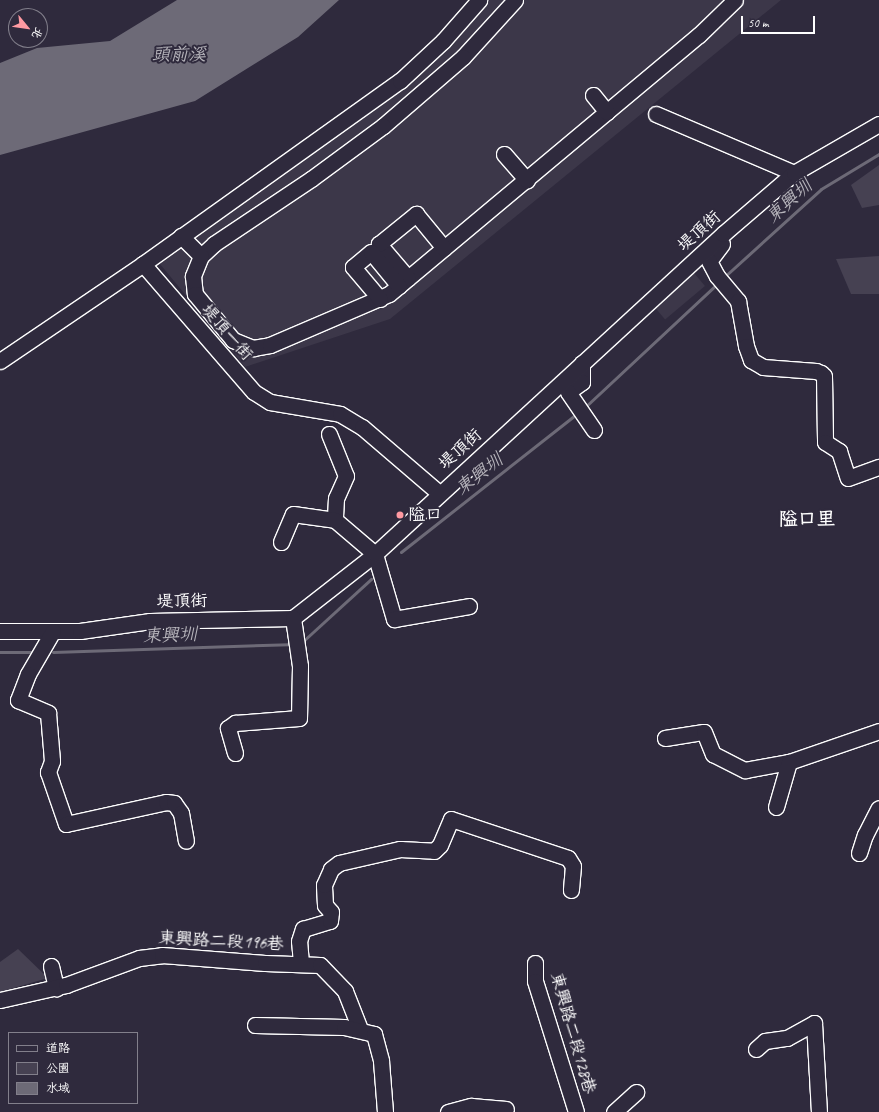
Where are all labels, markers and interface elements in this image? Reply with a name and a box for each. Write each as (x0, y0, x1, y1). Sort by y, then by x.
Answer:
north arrow (8, 8, 48, 48)
scale bar (743, 8, 817, 34)
text: 50 m (748, 15, 768, 31)
text: 北 (29, 25, 46, 42)
water label: 頭前溪 (152, 43, 206, 65)
water label: 東興圳 (762, 175, 816, 227)
street label: 堤頂街 (673, 206, 725, 256)
street label: 堤頂一街 (197, 300, 257, 364)
street label: 堤頂街 (434, 424, 486, 474)
water label: 東興圳 (451, 449, 507, 499)
place label: 隘口 (408, 505, 442, 525)
district label: 隘口里 (779, 509, 835, 531)
marker: 隘口 (395, 510, 405, 520)
street label: 堤頂街 (156, 590, 208, 612)
water label: 東興圳 (143, 623, 197, 647)
street label: 東興路二段196巷 (158, 928, 284, 954)
street label: 東興路二段128巷 (546, 970, 600, 1096)
legend (8, 1032, 138, 1104)
text: 道路 (46, 1040, 70, 1056)
text: 公園 (46, 1060, 70, 1076)
text: 水域 (46, 1080, 70, 1096)

